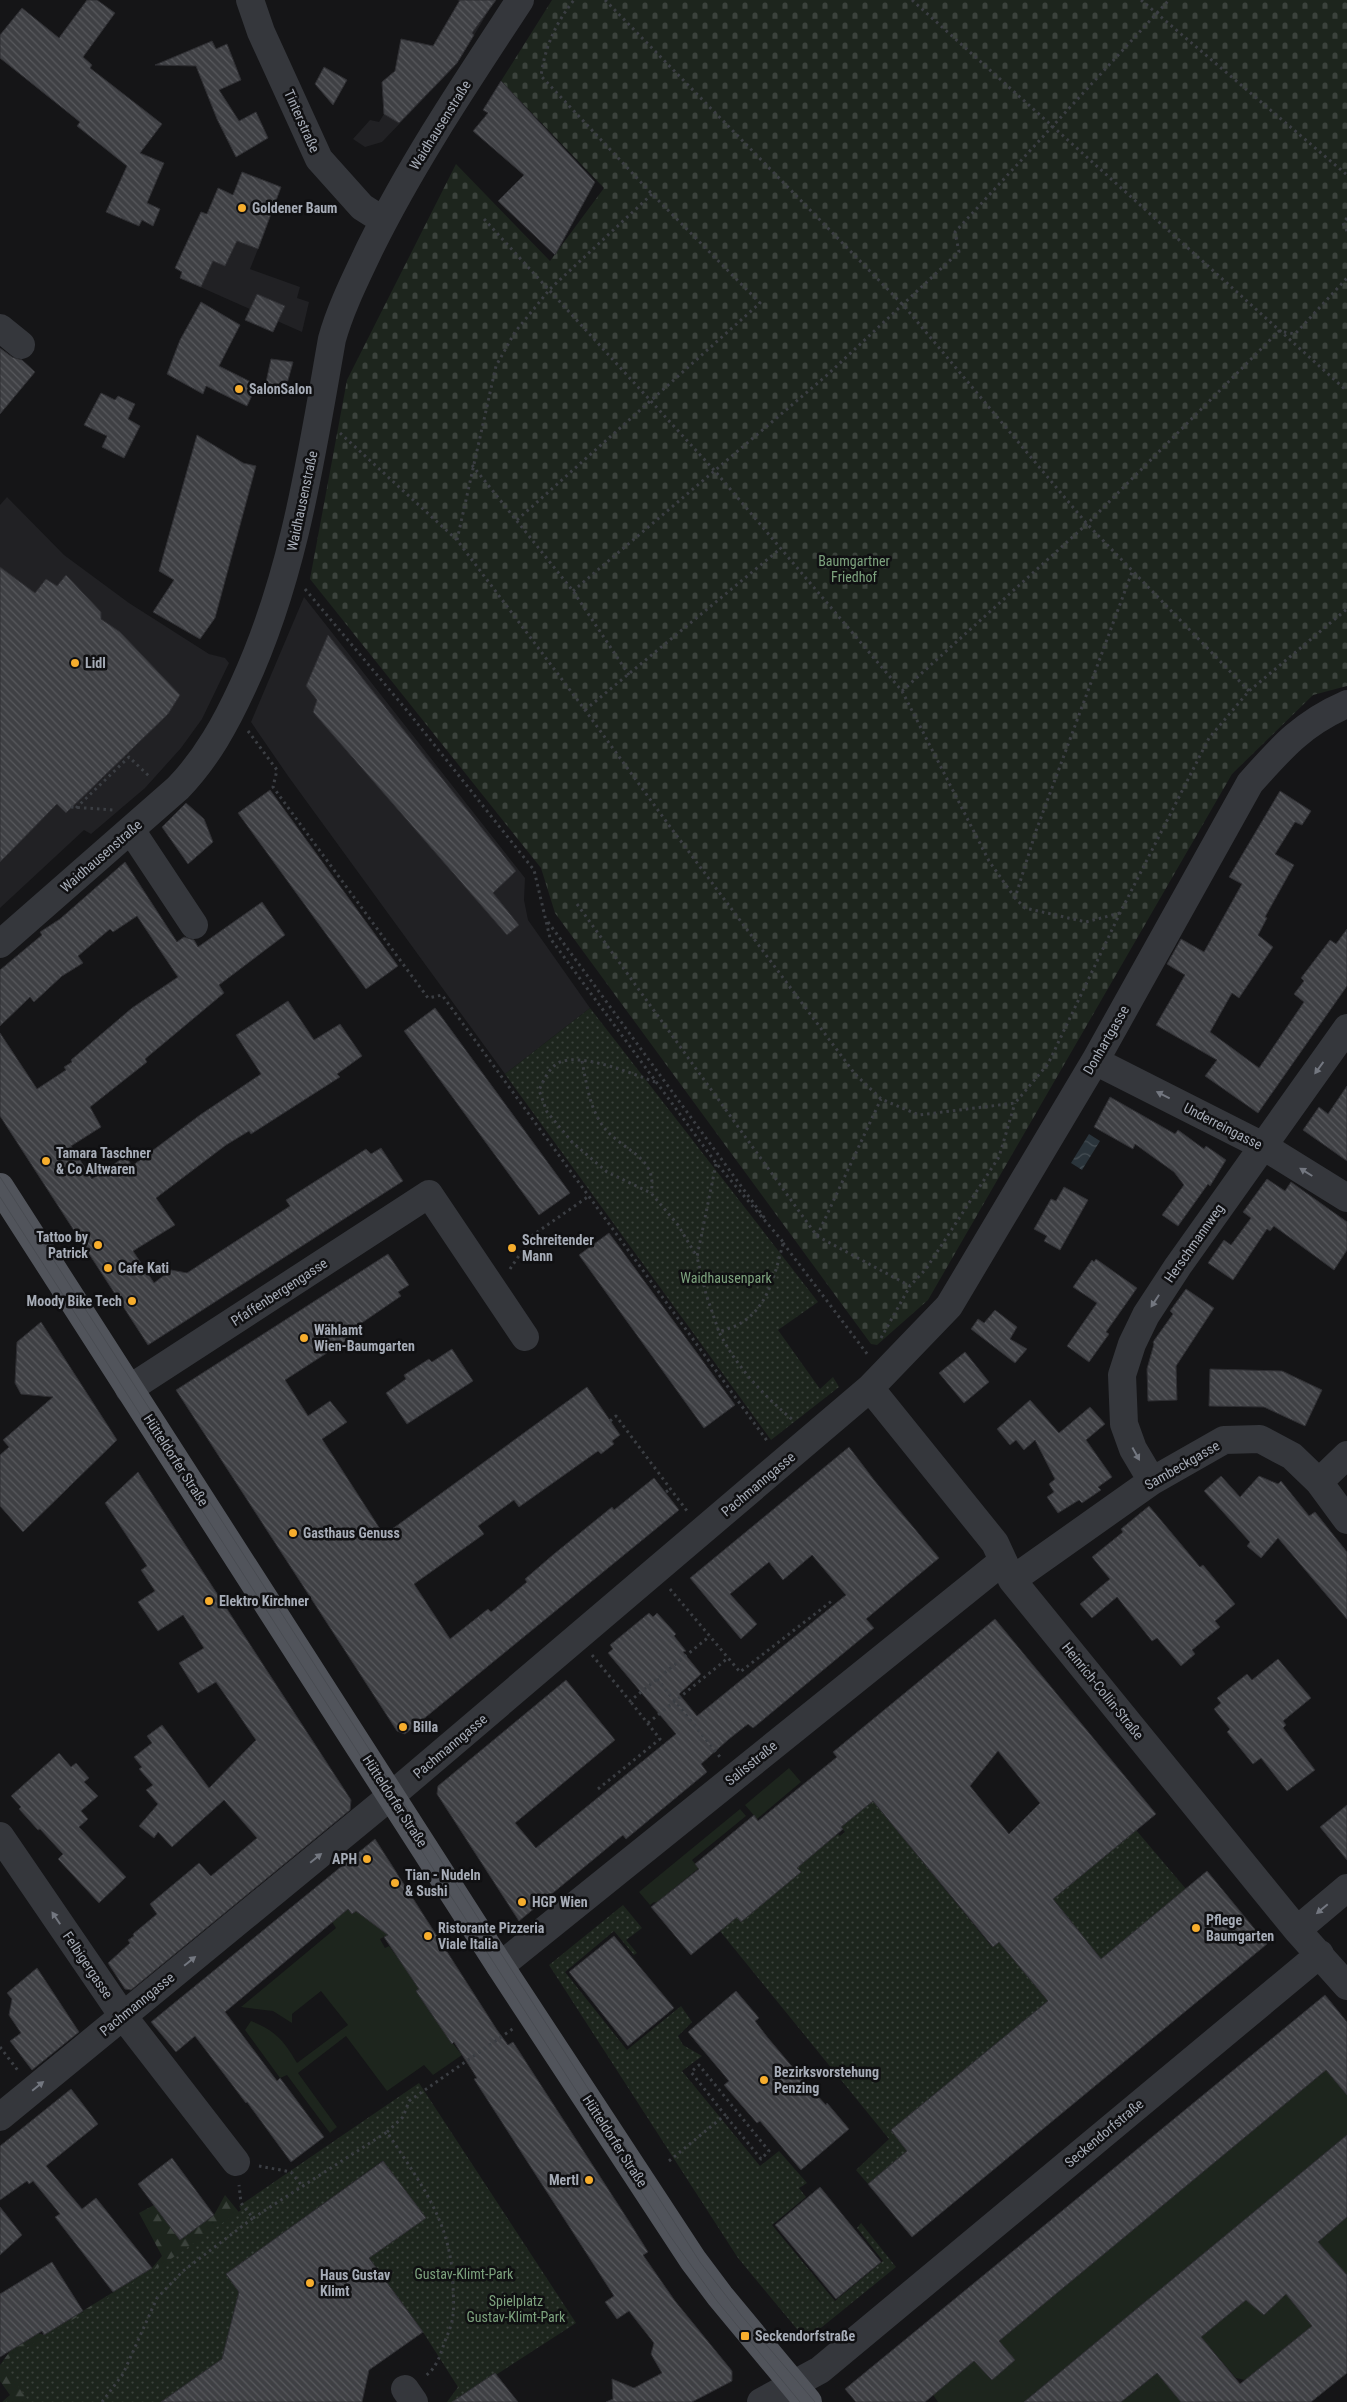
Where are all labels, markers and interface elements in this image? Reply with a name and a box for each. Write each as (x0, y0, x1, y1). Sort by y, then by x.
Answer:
street label: Waidhausenstraße (406, 77, 474, 173)
street label: Tinterstraße (281, 87, 323, 155)
place label: Goldener Baum (252, 200, 338, 216)
marker: Goldener Baum (236, 202, 248, 214)
place label: SalonSalon (249, 381, 312, 397)
marker: SalonSalon (233, 383, 245, 395)
street label: Waidhausenstraße (284, 449, 321, 553)
park label: Baumgartner Friedhof (818, 553, 890, 585)
place label: Lidl (85, 655, 106, 671)
marker: Lidl (69, 657, 81, 669)
street label: Waidhausenstraße (57, 816, 145, 896)
street label: Donhartgasse (1080, 1002, 1132, 1077)
one-way arrow (1314, 1061, 1324, 1075)
one-way arrow (1155, 1091, 1170, 1099)
street label: Underreingasse (1181, 1099, 1265, 1153)
place label: Tamara Taschner & Co Altwaren (56, 1145, 151, 1177)
marker: Tamara Taschner & Co Altwaren (40, 1155, 52, 1167)
one-way arrow (1299, 1168, 1312, 1177)
street label: Herschmannweg (1161, 1201, 1227, 1285)
place label: Tattoo by Patrick (36, 1229, 89, 1261)
place label: Schreitender Mann (522, 1232, 594, 1264)
marker: Tattoo by Patrick (92, 1239, 104, 1251)
marker: Schreitender Mann (506, 1242, 518, 1254)
street label: Pfaffenbergengasse (228, 1255, 331, 1329)
place label: Cafe Kati (118, 1260, 169, 1276)
marker: Cafe Kati (102, 1262, 114, 1274)
park label: Waidhausenpark (680, 1270, 772, 1286)
place label: Moody Bike Tech (27, 1293, 122, 1309)
one-way arrow (1150, 1294, 1160, 1308)
marker: Moody Bike Tech (126, 1295, 138, 1307)
place label: Wählamt Wien-Baumgarten (314, 1322, 415, 1354)
marker: Wählamt Wien-Baumgarten (298, 1332, 310, 1344)
street label: Hütteldorfer Straße (140, 1411, 212, 1509)
street label: Sambeckgasse (1142, 1437, 1223, 1493)
one-way arrow (1132, 1447, 1141, 1460)
street label: Pachmanngasse (718, 1448, 798, 1519)
place label: Gasthaus Genuss (303, 1525, 400, 1541)
marker: Gasthaus Genuss (287, 1527, 299, 1539)
place label: Elektro Kirchner (219, 1593, 309, 1609)
marker: Elektro Kirchner (203, 1595, 215, 1607)
street label: Heinrich-Collin-Straße (1059, 1639, 1147, 1743)
street label: Pachmanngasse (410, 1710, 490, 1781)
place label: Billa (413, 1719, 438, 1735)
marker: Billa (397, 1721, 409, 1733)
street label: Salisstraße (722, 1737, 780, 1789)
street label: Hütteldorfer Straße (359, 1752, 431, 1850)
place label: APH (332, 1851, 357, 1867)
one-way arrow (309, 1852, 322, 1863)
marker: APH (361, 1853, 373, 1865)
place label: Tian - Nudeln & Sushi (405, 1867, 481, 1899)
marker: Tian - Nudeln & Sushi (389, 1877, 401, 1889)
place label: HGP Wien (532, 1894, 588, 1910)
marker: HGP Wien (516, 1896, 528, 1908)
one-way arrow (1316, 1903, 1329, 1914)
one-way arrow (51, 1912, 61, 1925)
place label: Pflege Baumgarten (1206, 1912, 1274, 1944)
place label: Ristorante Pizzeria Viale Italia (438, 1920, 545, 1952)
marker: Pflege Baumgarten (1190, 1922, 1202, 1934)
street label: Felbigergasse (60, 1929, 116, 2002)
marker: Ristorante Pizzeria Viale Italia (422, 1930, 434, 1942)
one-way arrow (184, 1955, 196, 1967)
street label: Pachmanngasse (96, 1969, 178, 2039)
place label: Bezirksvorstehung Penzing (774, 2064, 879, 2096)
marker: Bezirksvorstehung Penzing (758, 2074, 770, 2086)
one-way arrow (31, 2081, 44, 2092)
street label: Hütteldorfer Straße (579, 2092, 651, 2190)
street label: Seckendorfstraße (1061, 2095, 1147, 2171)
place label: Mertl (549, 2172, 579, 2188)
marker: Mertl (583, 2174, 595, 2186)
park label: Gustav-Klimt-Park (415, 2266, 514, 2282)
place label: Haus Gustav Klimt (320, 2267, 391, 2299)
marker: Haus Gustav Klimt (304, 2277, 316, 2289)
park label: Spielplatz Gustav-Klimt-Park (467, 2293, 566, 2325)
place label: Seckendorfstraße (755, 2328, 856, 2344)
marker: Seckendorfstraße (739, 2330, 751, 2342)

